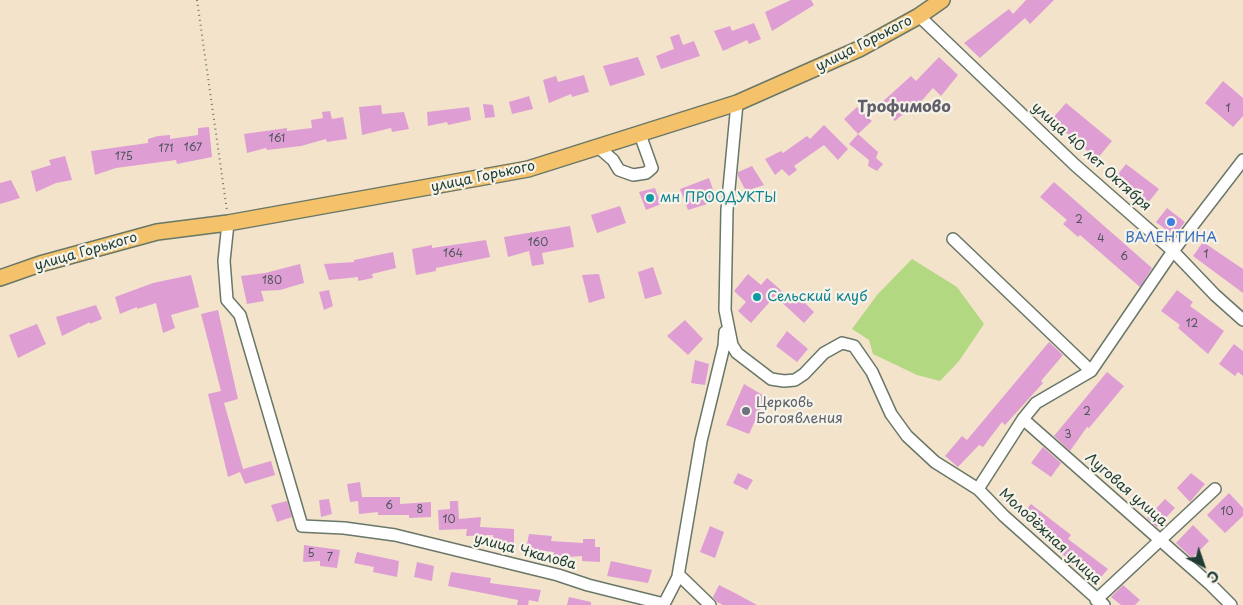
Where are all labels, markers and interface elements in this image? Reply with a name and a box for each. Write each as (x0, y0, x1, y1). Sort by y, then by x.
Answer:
street label: улица Горького (813, 12, 915, 76)
district label: Трофимово (857, 98, 951, 118)
street label: улица 40 лет Октября (1028, 99, 1154, 215)
house number: 1 (1226, 102, 1230, 116)
house number: 161 (269, 132, 285, 146)
house number: 167 (184, 141, 202, 155)
house number: 171 (159, 142, 173, 156)
house number: 175 (115, 150, 133, 164)
street label: улица Горького (429, 158, 537, 196)
place label: мн ПРООДУКТЫ (660, 190, 776, 206)
marker: мн ПРООДУКТЫ (644, 192, 656, 204)
house number: 2 (1075, 213, 1083, 227)
marker: ВАЛЕНТИНА (1165, 216, 1177, 228)
street label: улица Горького (33, 229, 139, 275)
place label: ВАЛЕНТИНА (1125, 230, 1217, 246)
house number: 4 (1097, 232, 1105, 246)
house number: 160 (528, 236, 548, 250)
house number: 164 (443, 247, 463, 261)
house number: 1 (1204, 248, 1208, 262)
house number: 6 (1120, 250, 1128, 264)
house number: 180 (262, 274, 282, 288)
place label: Сельский клуб (767, 289, 867, 305)
marker: Сельский клуб (751, 291, 763, 303)
house number: 12 (1186, 317, 1198, 331)
place label: Церковь Богоявления (756, 395, 843, 428)
marker: Церковь Богоявления (740, 405, 752, 417)
house number: 2 (1083, 405, 1091, 419)
house number: 3 (1064, 428, 1072, 442)
street label: Луговая улица (1081, 450, 1171, 530)
street label: Молодёжная улица (995, 485, 1105, 589)
house number: 6 (385, 499, 393, 513)
house number: 8 (417, 503, 423, 517)
house number: 10 (1221, 505, 1233, 519)
house number: 10 (443, 513, 455, 527)
street label: улица Чкалова (472, 530, 578, 574)
north arrow (1178, 540, 1228, 590)
house number: 5 (307, 547, 315, 561)
house number: 7 (327, 551, 333, 565)
text: С (1202, 565, 1224, 588)

